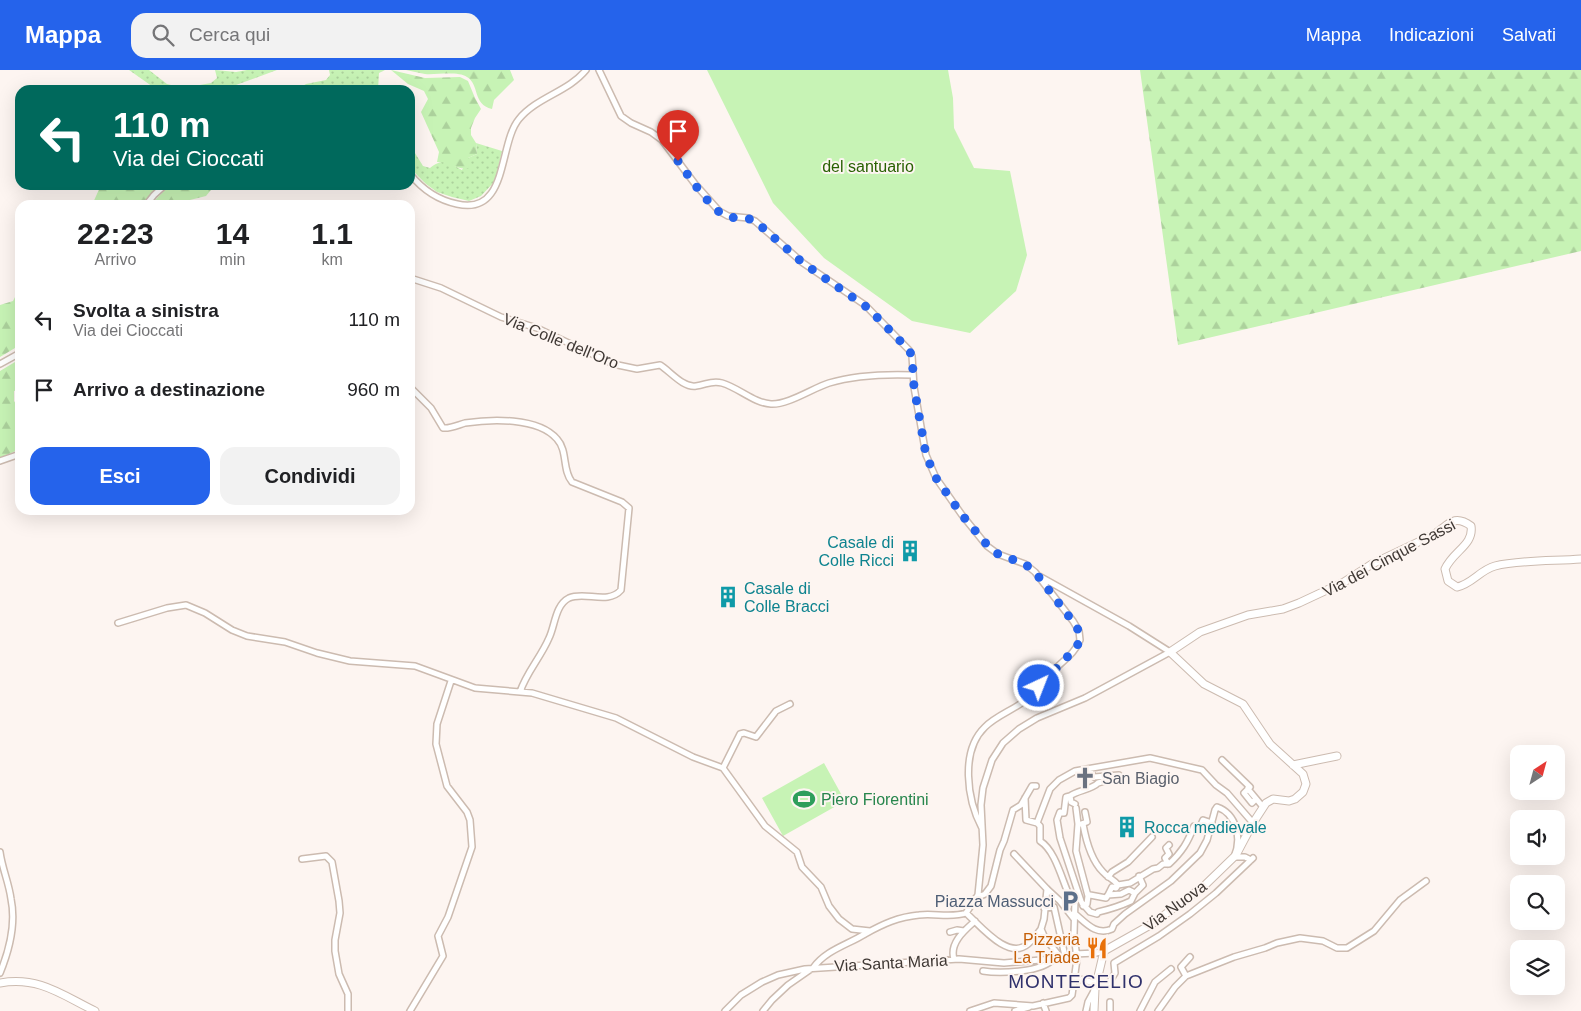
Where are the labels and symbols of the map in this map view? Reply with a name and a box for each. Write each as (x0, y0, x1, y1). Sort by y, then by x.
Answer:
pin (657, 110, 699, 161)
park label: del santuario (822, 158, 914, 175)
street label: Via Colle dell'Oro (501, 310, 621, 372)
street label: Via dei Cinque Sassi (1320, 516, 1458, 600)
place label: Casale di Colle Ricci (818, 534, 894, 569)
building icon: Casale di Colle Ricci (897, 538, 923, 564)
place label: Casale di Colle Bracci (744, 580, 829, 615)
building icon: Casale di Colle Bracci (715, 584, 741, 610)
position arrow (1012, 659, 1064, 711)
north arrow (1510, 745, 1565, 800)
church icon: San Biagio (1072, 765, 1098, 791)
place label: San Biagio (1102, 770, 1179, 787)
sports icon: Piero Fiorentini (791, 786, 817, 812)
place label: Piero Fiorentini (821, 791, 929, 808)
building icon: Rocca medievale (1114, 814, 1140, 840)
place label: Rocca medievale (1144, 819, 1267, 836)
street label: Via Nuova (1140, 877, 1210, 934)
parking icon: Piazza Massucci (1057, 888, 1083, 914)
place label: Piazza Massucci (935, 893, 1054, 910)
place label: Pizzeria La Triade (1013, 931, 1080, 966)
restaurant icon: Pizzeria La Triade (1084, 935, 1110, 961)
street label: Via Santa Maria (834, 952, 948, 974)
district label: MONTECELIO (1008, 971, 1144, 992)

